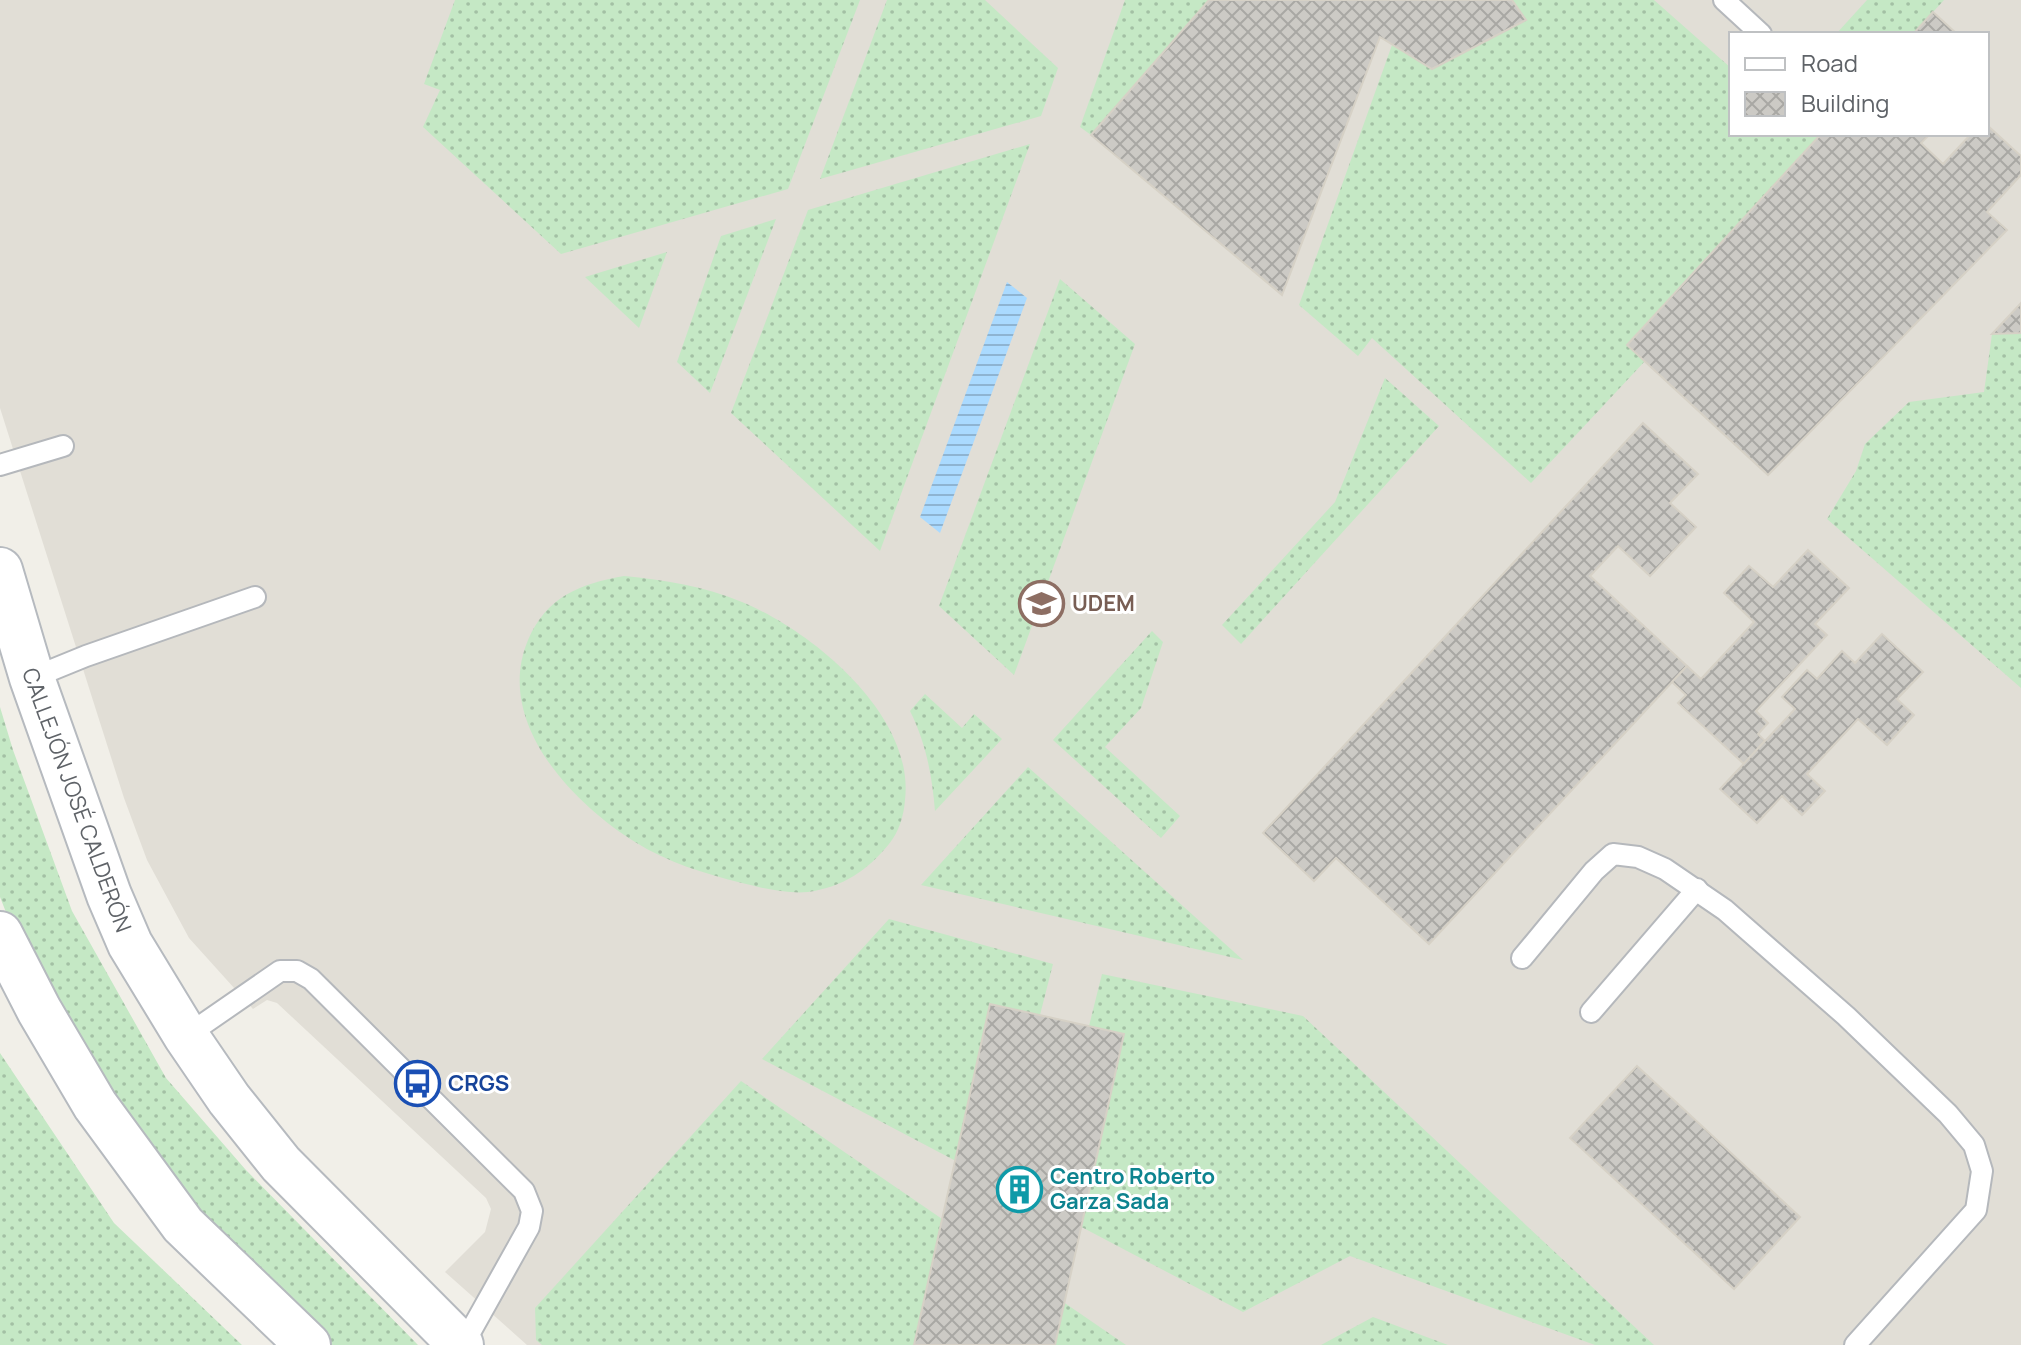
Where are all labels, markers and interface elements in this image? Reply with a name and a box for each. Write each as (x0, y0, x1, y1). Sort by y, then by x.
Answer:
legend (1729, 32, 1989, 136)
text: Road (1801, 46, 1858, 79)
text: Building (1801, 86, 1889, 119)
school or university icon: UDEM (1017, 579, 1065, 627)
place label: UDEM (1072, 588, 1135, 618)
street label: CALLEJÓN JOSÉ CALDERÓN (15, 664, 139, 936)
bus stop icon: CRGS (393, 1059, 441, 1107)
place label: CRGS (448, 1068, 509, 1098)
place label: Centro Roberto Garza Sada (1050, 1161, 1215, 1216)
building icon: Centro Roberto Garza Sada (995, 1165, 1043, 1213)

